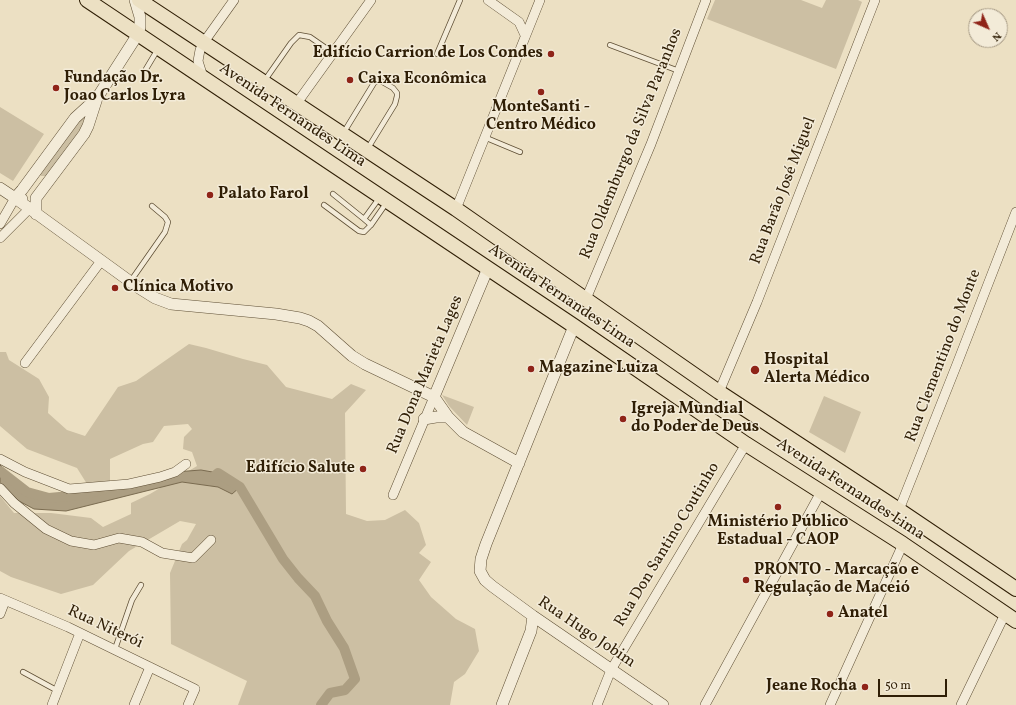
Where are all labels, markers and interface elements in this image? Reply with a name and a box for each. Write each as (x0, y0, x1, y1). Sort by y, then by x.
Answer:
north arrow (968, 8, 1008, 48)
street label: Rua Oldemburgo da Silva Paranhos (577, 26, 687, 262)
text: N (988, 28, 1004, 44)
place label: Edifício Carrion de Los Condes (313, 44, 543, 64)
marker: Edifício Carrion de Los Condes (546, 49, 556, 59)
street label: Avenida Fernandes Lima (215, 60, 369, 172)
place label: Fundação Dr. Joao Carlos Lyra (64, 69, 186, 107)
place label: Caixa Econômica (358, 70, 487, 90)
marker: Caixa Econômica (345, 75, 355, 85)
marker: Fundação Dr. Joao Carlos Lyra (51, 83, 61, 93)
marker: MonteSanti - Centro Médico (536, 87, 546, 97)
place label: MonteSanti - Centro Médico (486, 98, 596, 136)
street label: Rua Barão José Miguel (747, 115, 821, 267)
place label: Palato Farol (218, 185, 309, 205)
marker: Palato Farol (205, 190, 215, 200)
street label: Avenida Fernandes Lima (484, 241, 638, 353)
street label: Rua Clementino do Monte (902, 267, 986, 445)
place label: Clínica Motivo (123, 278, 234, 298)
marker: Clínica Motivo (110, 283, 120, 293)
street label: Rua Dona Marieta Lages (384, 293, 468, 457)
place label: Hospital Alerta Médico (764, 351, 870, 389)
place label: Magazine Luiza (539, 359, 658, 379)
marker: Magazine Luiza (526, 364, 536, 374)
marker: Hospital Alerta Médico (749, 364, 761, 376)
place label: Igreja Mundial do Poder de Deus (631, 400, 759, 438)
marker: Igreja Mundial do Poder de Deus (618, 414, 628, 424)
street label: Avenida Fernandes Lima (772, 435, 928, 545)
place label: Edifício Salute (246, 459, 355, 479)
street label: Rua Don Santino Coutinho (611, 459, 725, 631)
marker: Edifício Salute (358, 464, 368, 474)
marker: Ministério Público Estadual - CAOP (773, 502, 783, 512)
place label: Ministério Público Estadual - CAOP (708, 513, 848, 551)
place label: PRONTO - Marcação e Regulação de Maceió (754, 561, 919, 599)
marker: PRONTO - Marcação e Regulação de Maceió (741, 575, 751, 585)
street label: Rua Hugo Jobim (534, 593, 638, 673)
street label: Rua Niterói (64, 602, 146, 654)
place label: Anatel (838, 604, 888, 624)
marker: Anatel (825, 609, 835, 619)
scale bar (880, 671, 949, 697)
place label: Jeane Rocha (766, 677, 857, 697)
text: 50 m (885, 678, 911, 694)
marker: Jeane Rocha (860, 682, 870, 692)

